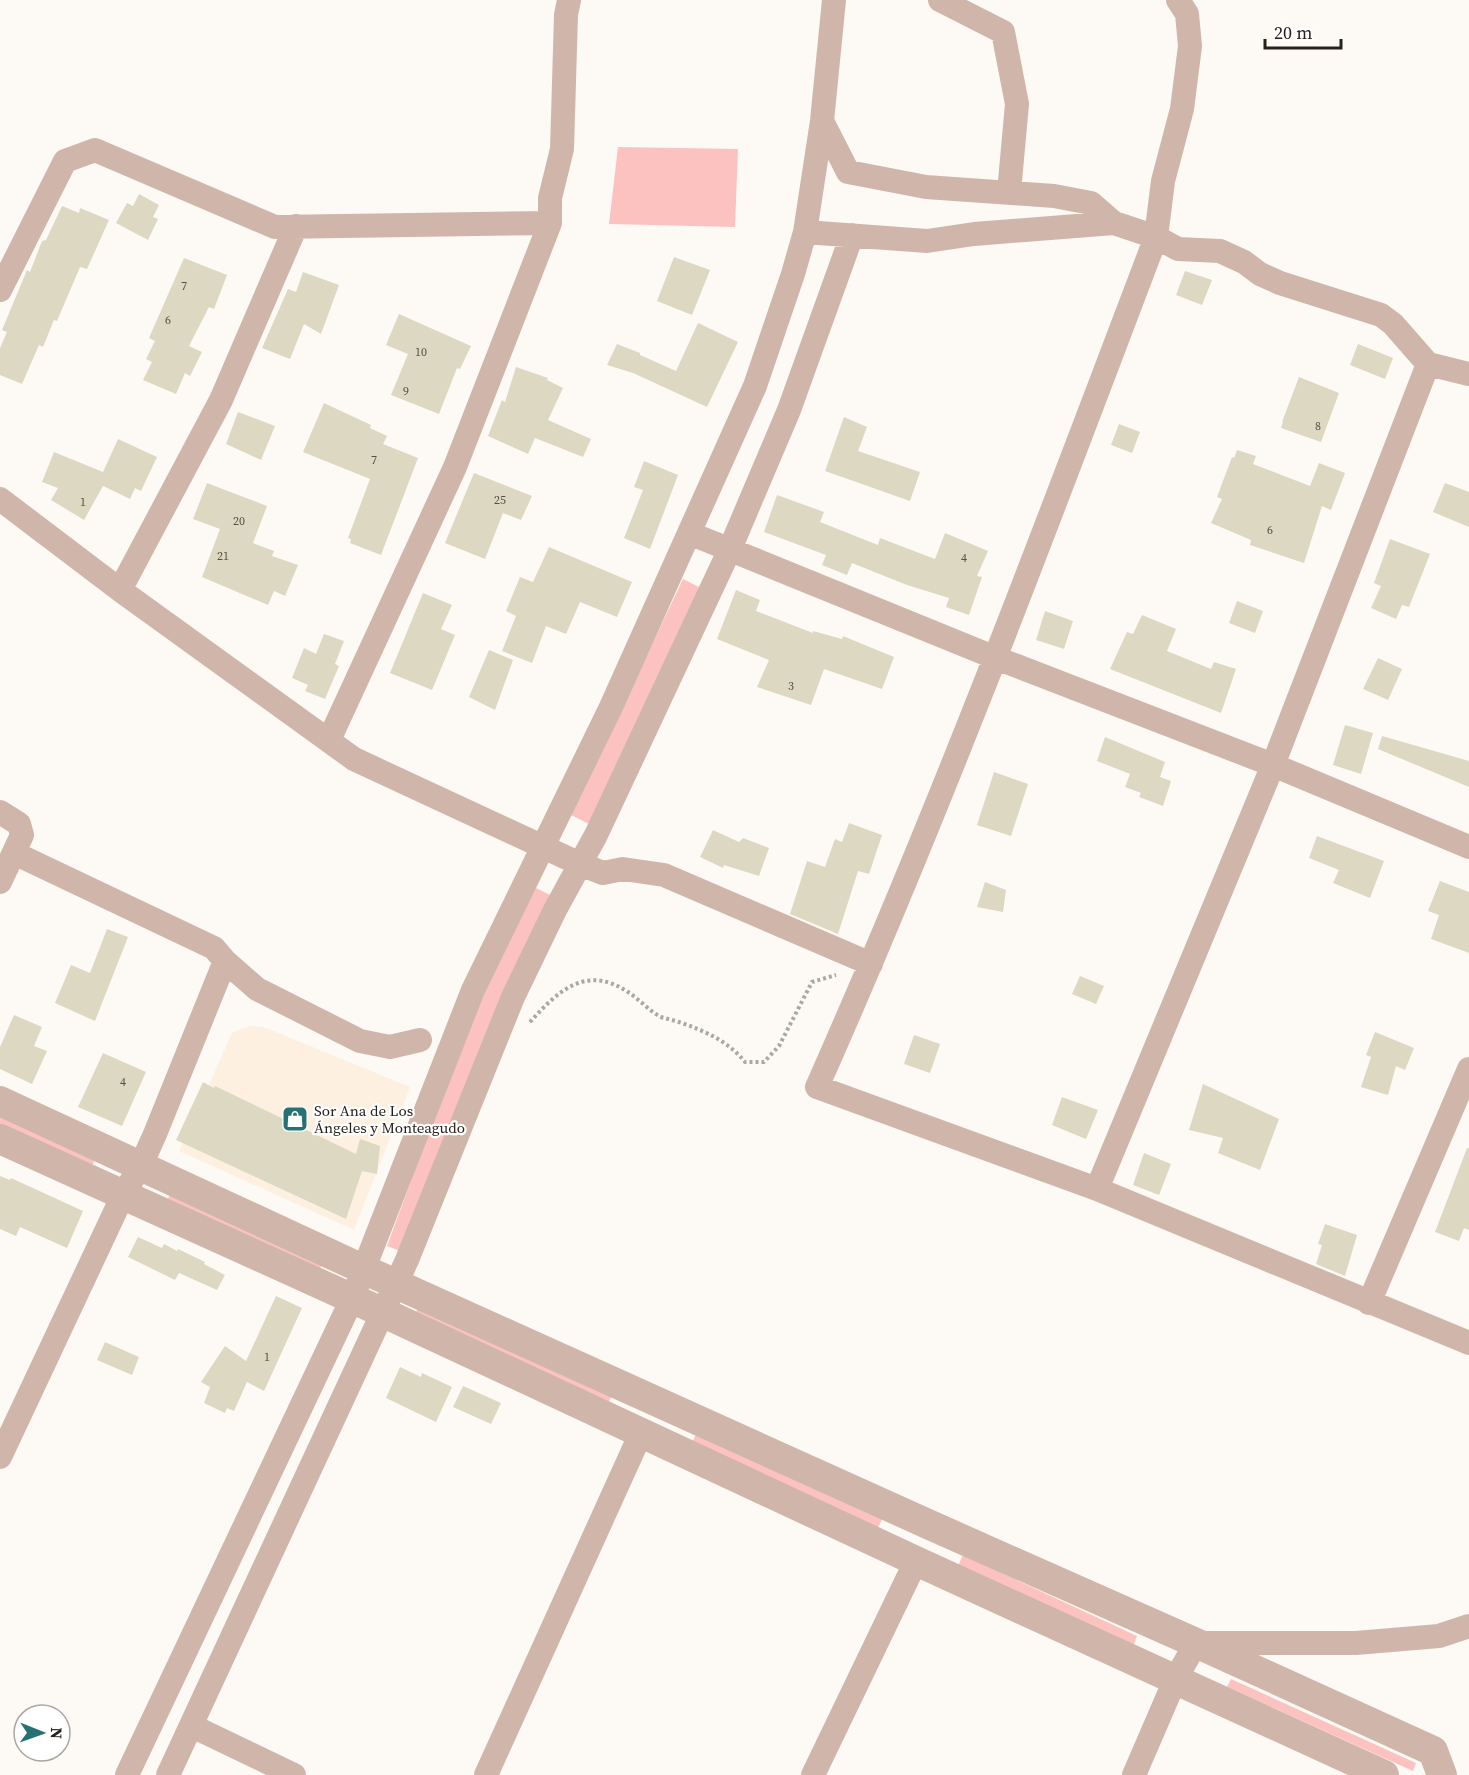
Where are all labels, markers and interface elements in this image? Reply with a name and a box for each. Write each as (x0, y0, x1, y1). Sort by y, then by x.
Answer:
scale bar (1265, 12, 1342, 50)
text: 20 m (1274, 20, 1312, 45)
house number: 7 (181, 278, 187, 294)
house number: 6 (165, 312, 171, 328)
house number: 10 (415, 344, 427, 360)
house number: 9 (403, 383, 409, 399)
house number: 8 (1315, 418, 1321, 434)
house number: 7 (371, 452, 377, 468)
house number: 25 (494, 492, 506, 508)
house number: 1 (80, 494, 86, 510)
house number: 20 (233, 513, 245, 529)
house number: 6 (1267, 522, 1273, 538)
house number: 21 (217, 548, 229, 564)
house number: 4 (961, 550, 967, 566)
house number: 3 (788, 678, 794, 694)
house number: 4 (120, 1074, 126, 1090)
place label: Sor Ana de Los Ángeles y Monteagudo (314, 1100, 465, 1138)
shop icon: Sor Ana de Los Ángeles y Monteagudo (280, 1104, 310, 1134)
house number: 1 (264, 1349, 270, 1365)
north arrow (12, 1703, 72, 1763)
text: N (46, 1727, 68, 1740)

